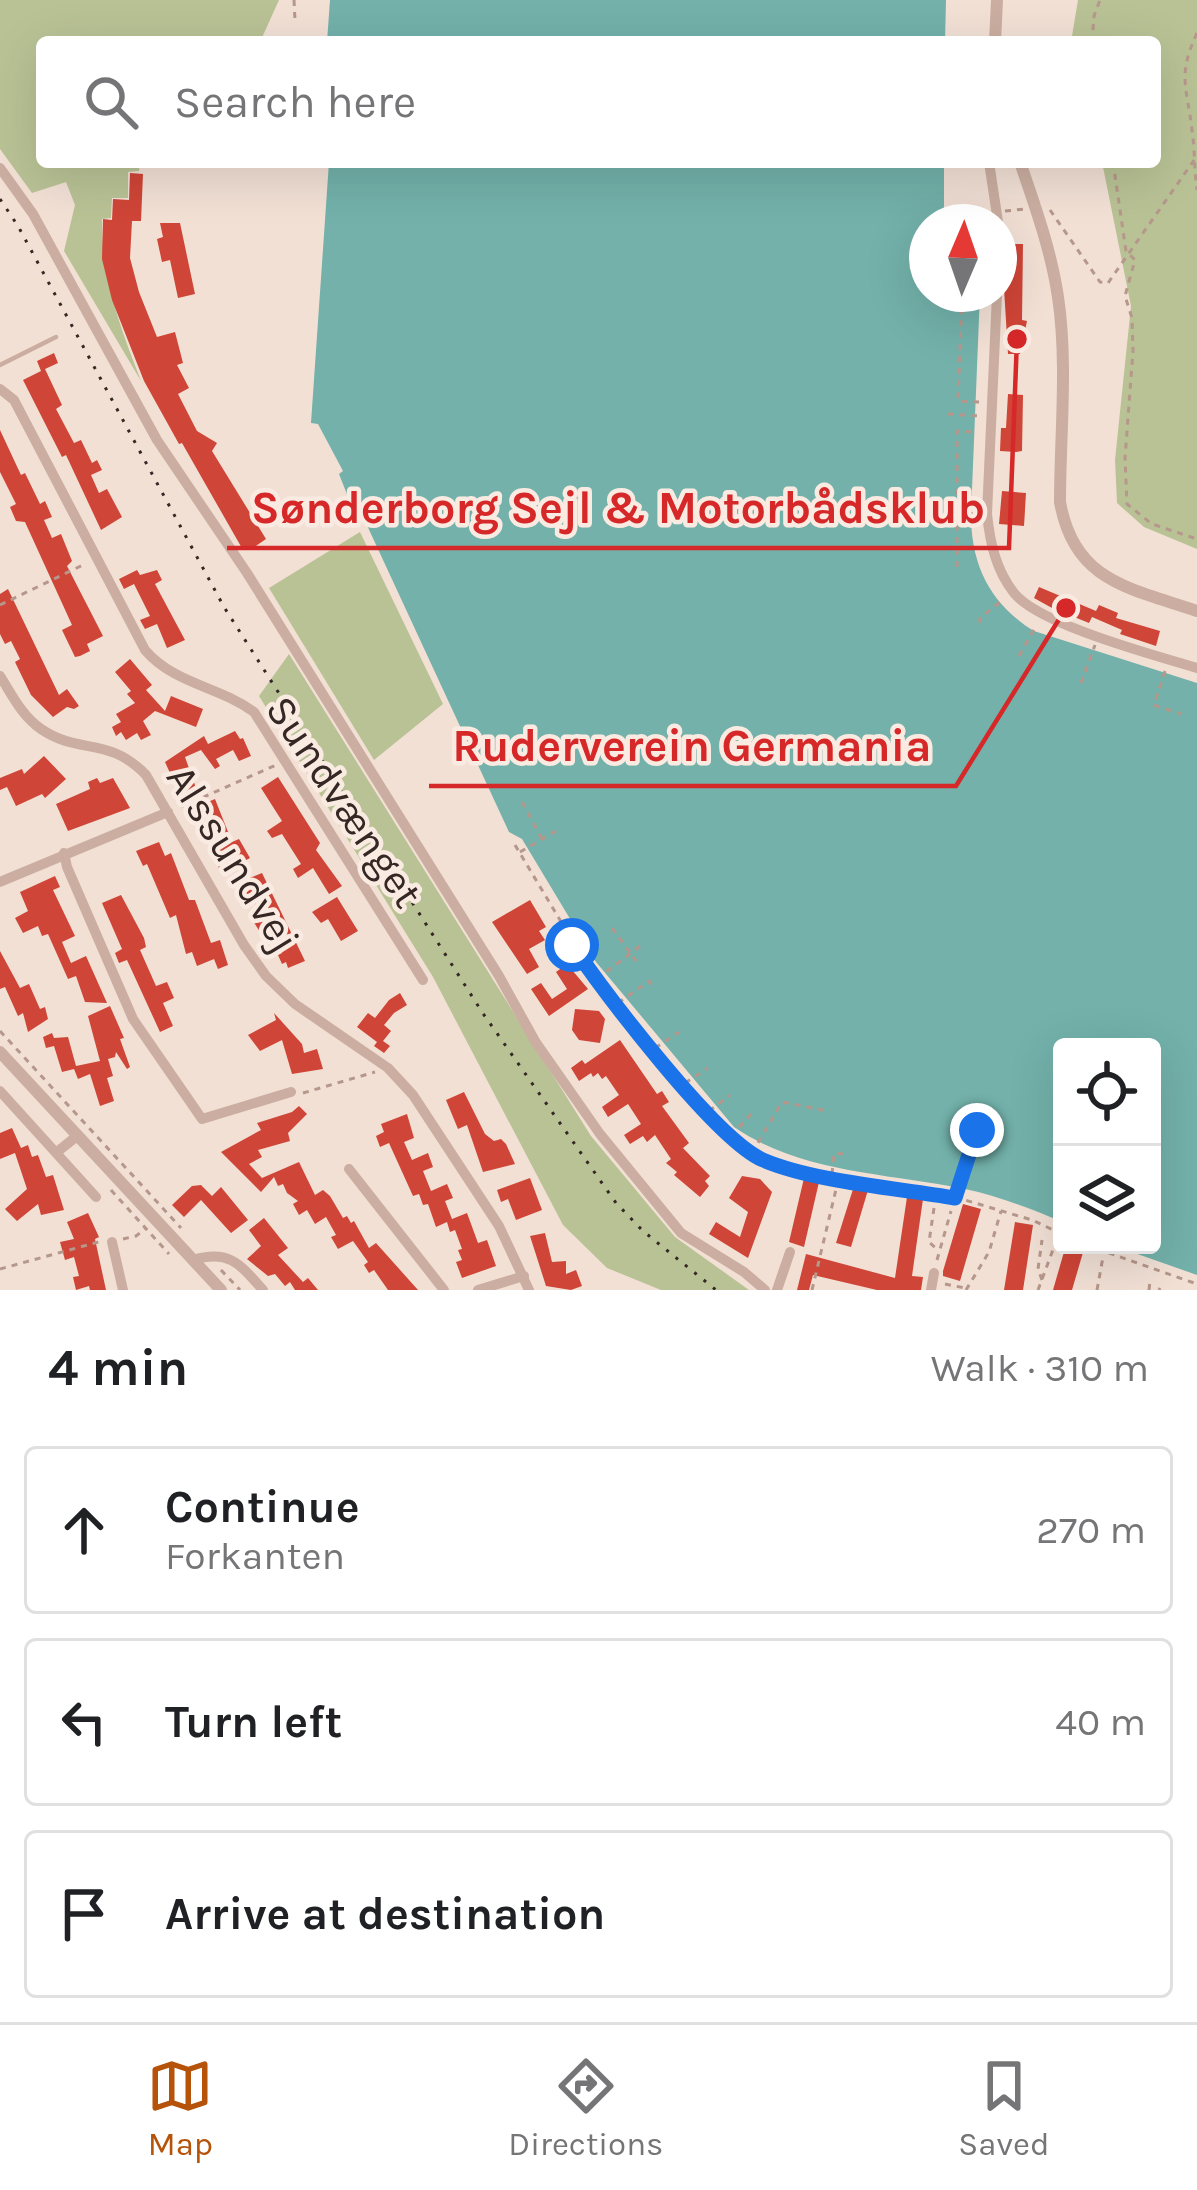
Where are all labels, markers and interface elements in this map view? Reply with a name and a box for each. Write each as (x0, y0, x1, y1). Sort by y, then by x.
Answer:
search box (36, 36, 1161, 168)
icon: search (78, 69, 144, 135)
text: Search here (174, 76, 416, 128)
north arrow (909, 204, 1017, 312)
callout: Sønderborg Sejl & Motorbådsklub (227, 467, 1009, 548)
text: Sønderborg Sejl & Motorbådsklub (251, 482, 985, 535)
street label: Sundvænget (255, 686, 433, 917)
callout: Ruderverein Germania (429, 705, 956, 786)
text: Ruderverein Germania (452, 720, 932, 772)
street label: Alssundvej (156, 756, 310, 961)
route start (545, 918, 599, 972)
map controls (1053, 1038, 1161, 1254)
button: locate (1053, 1038, 1161, 1146)
route end (950, 1103, 1004, 1157)
button: layers (1053, 1146, 1161, 1254)
text: 4 min (48, 1338, 188, 1398)
text: Walk · 310 m (931, 1345, 1149, 1391)
text: Continue (165, 1481, 360, 1533)
icon: ahead (51, 1497, 117, 1563)
text: 270 m (1036, 1507, 1146, 1553)
text: Forkanten (165, 1533, 345, 1579)
icon: left (51, 1689, 117, 1755)
text: Turn left (165, 1696, 342, 1748)
text: 40 m (1055, 1699, 1146, 1745)
icon: arrive (51, 1881, 117, 1947)
text: Arrive at destination (165, 1888, 605, 1940)
tab: Map (147, 2053, 213, 2163)
tab: Directions (508, 2053, 663, 2163)
tab: Saved (958, 2053, 1050, 2163)

